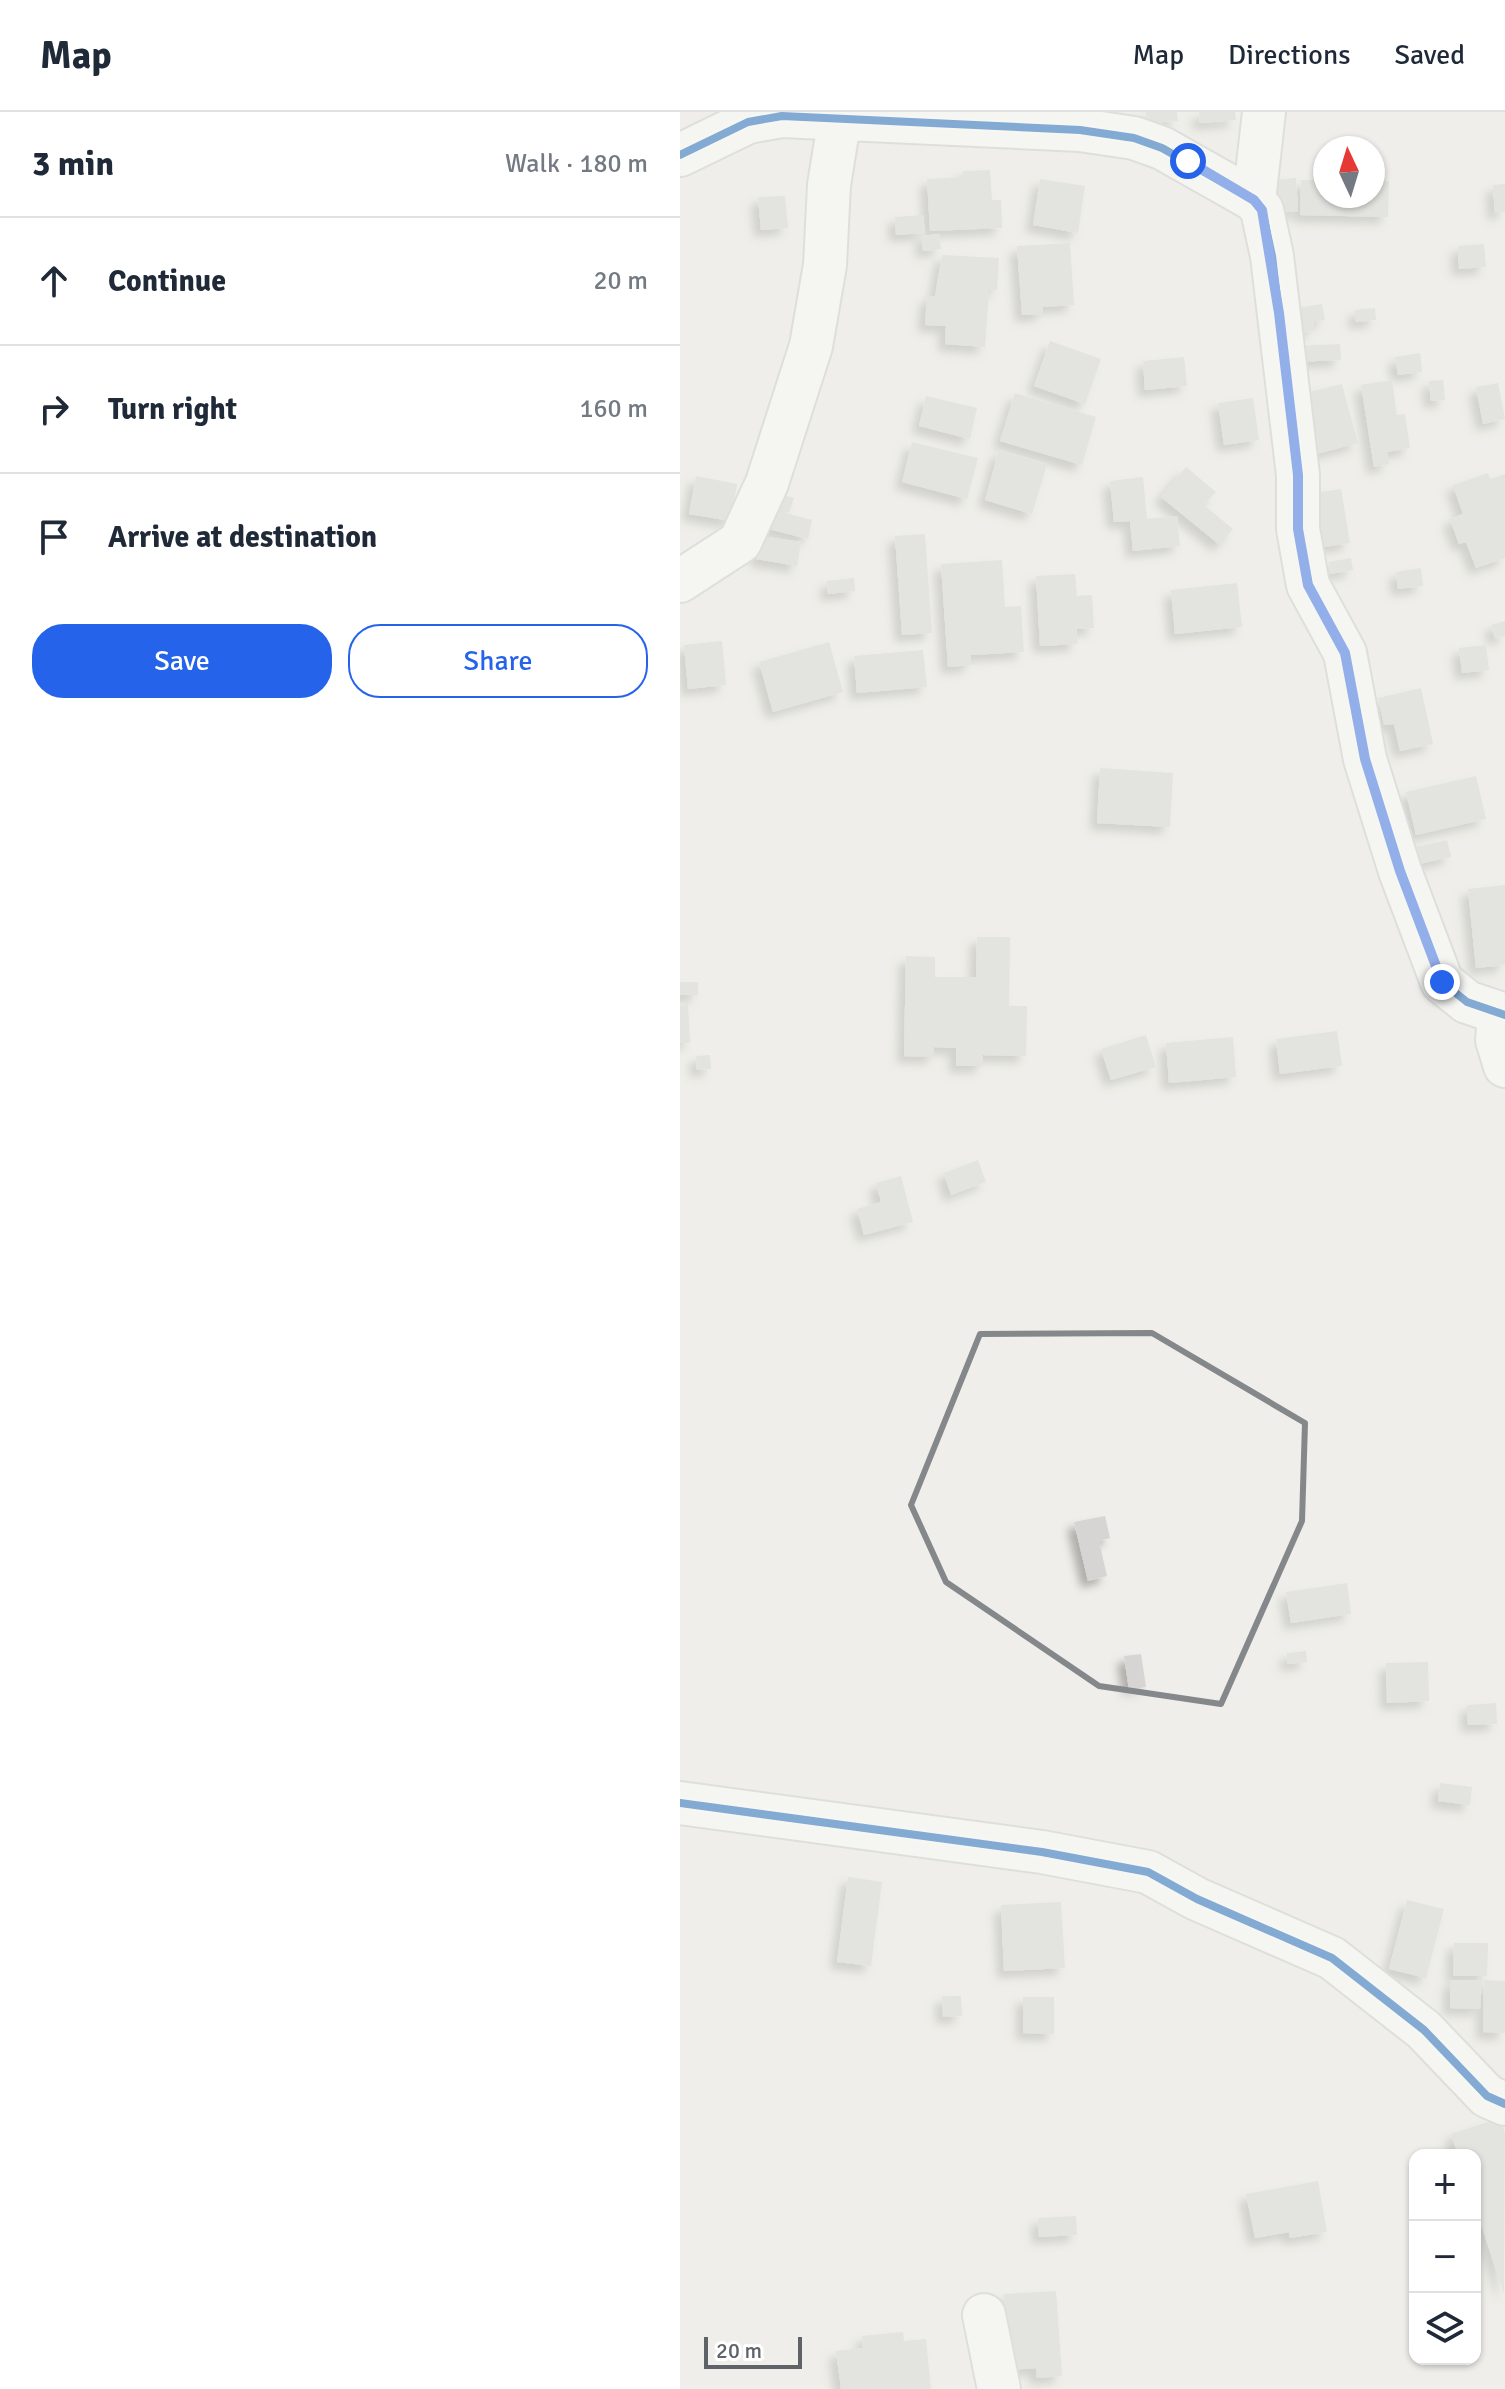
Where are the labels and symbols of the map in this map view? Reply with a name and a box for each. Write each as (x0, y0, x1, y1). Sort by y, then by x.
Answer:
north arrow (1313, 136, 1385, 208)
route start (1170, 143, 1206, 179)
route end (1424, 964, 1460, 1000)
scale bar (704, 2333, 802, 2369)

